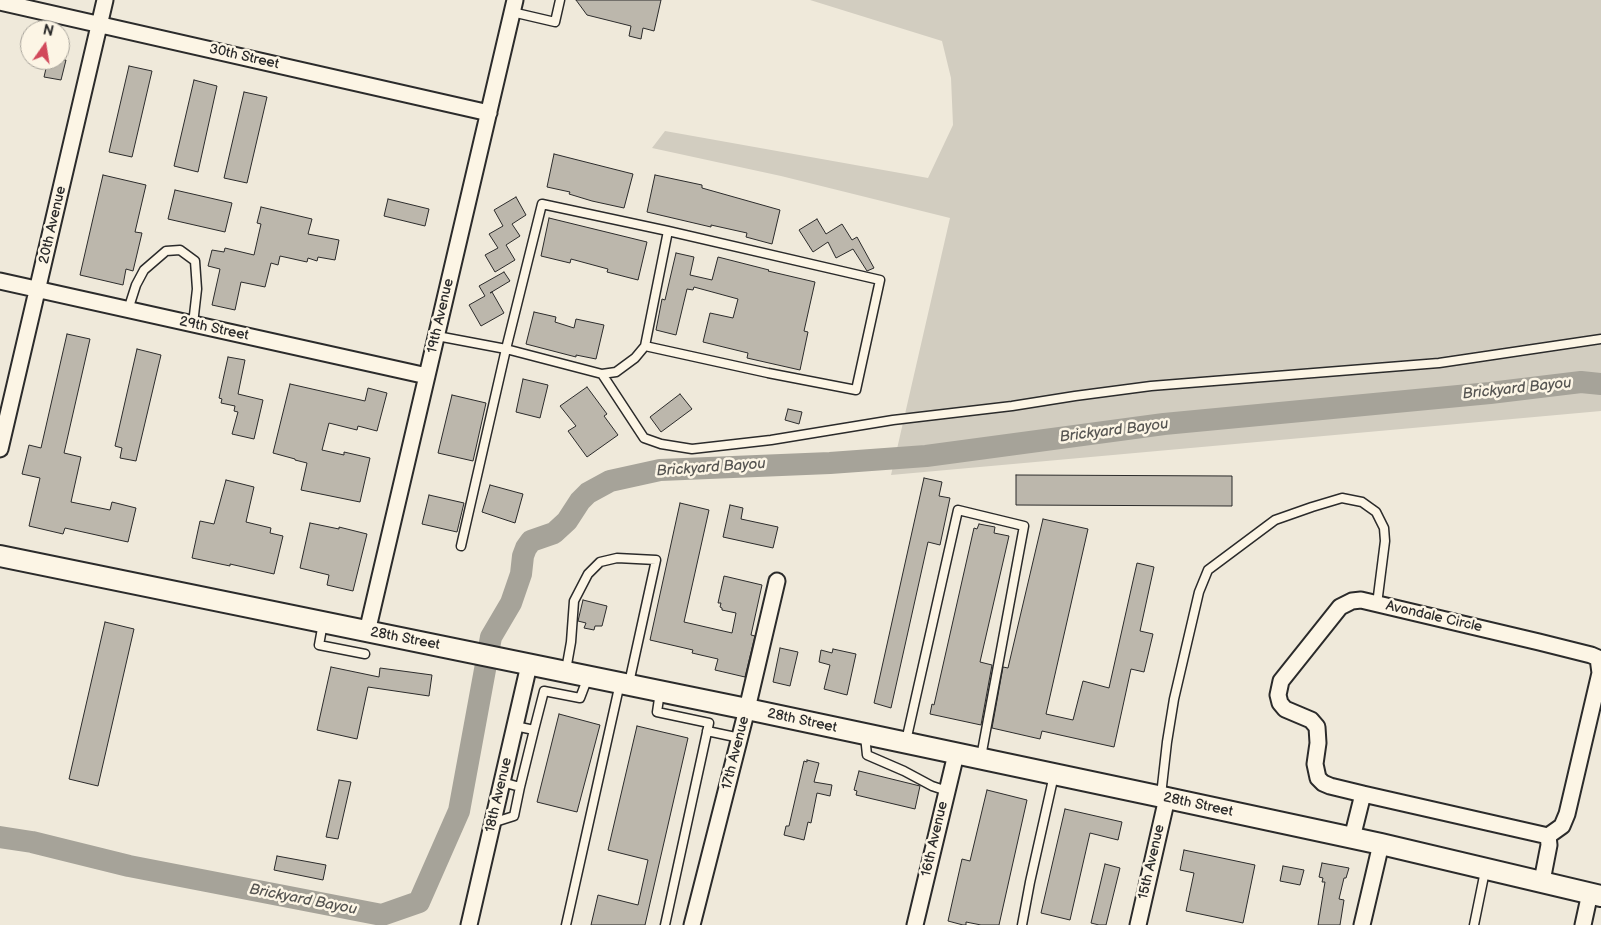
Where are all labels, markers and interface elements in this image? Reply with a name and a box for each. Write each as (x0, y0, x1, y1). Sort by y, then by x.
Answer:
north arrow (20, 20, 70, 70)
text: N (41, 21, 55, 40)
street label: 30th Street (207, 41, 281, 73)
street label: 20th Avenue (36, 184, 70, 266)
street label: 19th Avenue (424, 277, 458, 355)
street label: 29th Street (178, 313, 250, 345)
water label: Brickyard Bayou (1462, 374, 1572, 404)
water label: Brickyard Bayou (1059, 415, 1169, 447)
water label: Brickyard Bayou (656, 455, 766, 481)
street label: Avondale Circle (1384, 598, 1484, 636)
street label: 28th Street (369, 624, 441, 654)
street label: 28th Street (766, 705, 838, 737)
street label: 17th Avenue (719, 715, 753, 791)
street label: 18th Avenue (482, 756, 516, 834)
street label: 28th Street (1162, 789, 1234, 821)
street label: 16th Avenue (918, 800, 952, 878)
street label: 15th Avenue (1135, 823, 1169, 901)
water label: Brickyard Bayou (248, 881, 358, 919)

